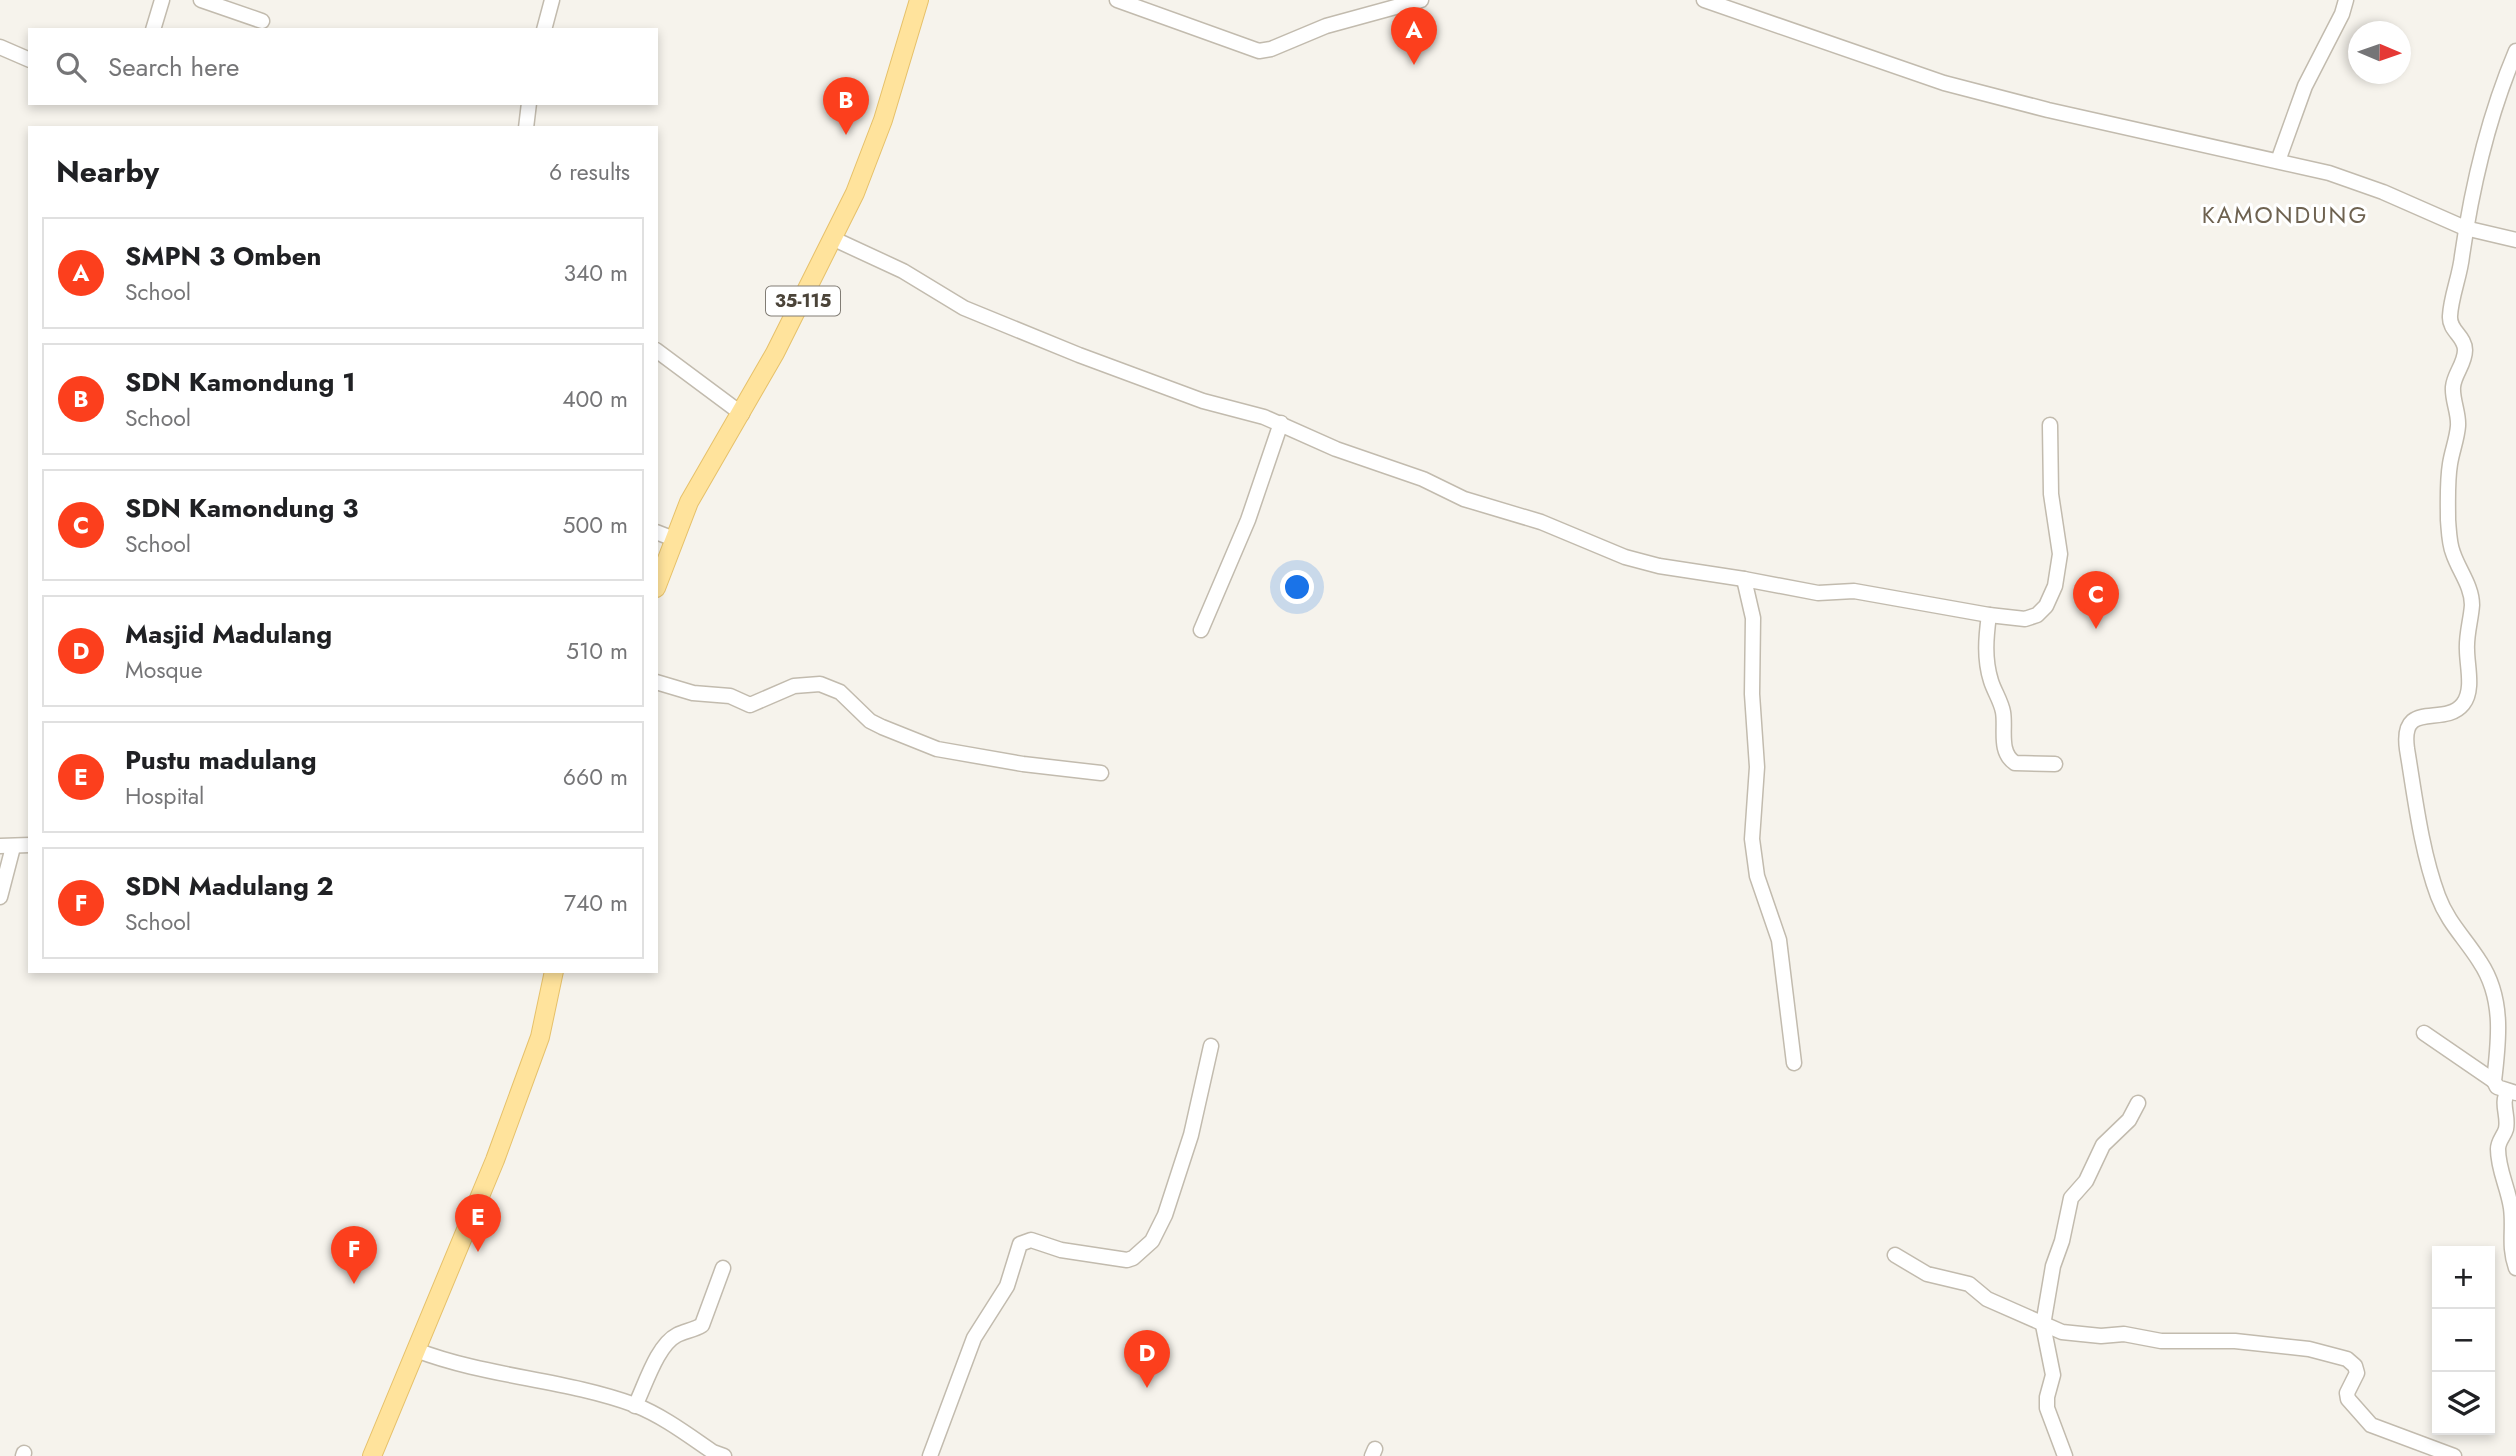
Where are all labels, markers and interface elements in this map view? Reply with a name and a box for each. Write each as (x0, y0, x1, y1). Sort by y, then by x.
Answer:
pin: A (1391, 7, 1437, 65)
north arrow (2348, 21, 2411, 84)
search box (28, 28, 658, 105)
icon: search (52, 48, 90, 86)
text: Search here (108, 48, 240, 86)
pin: B (823, 77, 869, 135)
text: Nearby (56, 150, 159, 193)
text: 6 results (549, 155, 630, 189)
district label: KAMONDUNG (2202, 198, 2368, 232)
text: SMPN 3 Omben (125, 237, 322, 275)
text: A (73, 256, 89, 290)
text: 340 m (563, 256, 628, 290)
text: School (125, 275, 191, 309)
road number: 35-115 (766, 286, 840, 316)
text: SDN Kamondung 1 (125, 363, 355, 401)
text: B (73, 382, 89, 416)
text: 400 m (562, 382, 628, 416)
text: School (125, 401, 191, 435)
text: SDN Kamondung 3 (125, 489, 358, 527)
text: C (73, 508, 89, 542)
text: 500 m (563, 508, 628, 542)
text: School (125, 527, 191, 561)
your location (1280, 570, 1314, 604)
pin: C (2073, 571, 2119, 629)
text: Masjid Madulang (125, 615, 332, 653)
text: D (73, 634, 89, 668)
text: 510 m (566, 634, 628, 668)
text: Mosque (125, 653, 203, 687)
text: Pustu madulang (125, 741, 317, 779)
text: E (74, 760, 88, 794)
text: 660 m (563, 760, 628, 794)
text: Hospital (125, 779, 204, 813)
text: SDN Madulang 2 (125, 867, 334, 905)
text: F (75, 886, 87, 920)
text: 740 m (564, 886, 628, 920)
text: School (125, 905, 191, 939)
pin: E (455, 1194, 501, 1252)
pin: F (331, 1226, 377, 1284)
map controls (2432, 1246, 2495, 1435)
button: + (2432, 1246, 2495, 1309)
button: − (2432, 1309, 2495, 1372)
pin: D (1124, 1330, 1170, 1388)
button: layers (2432, 1372, 2495, 1435)

